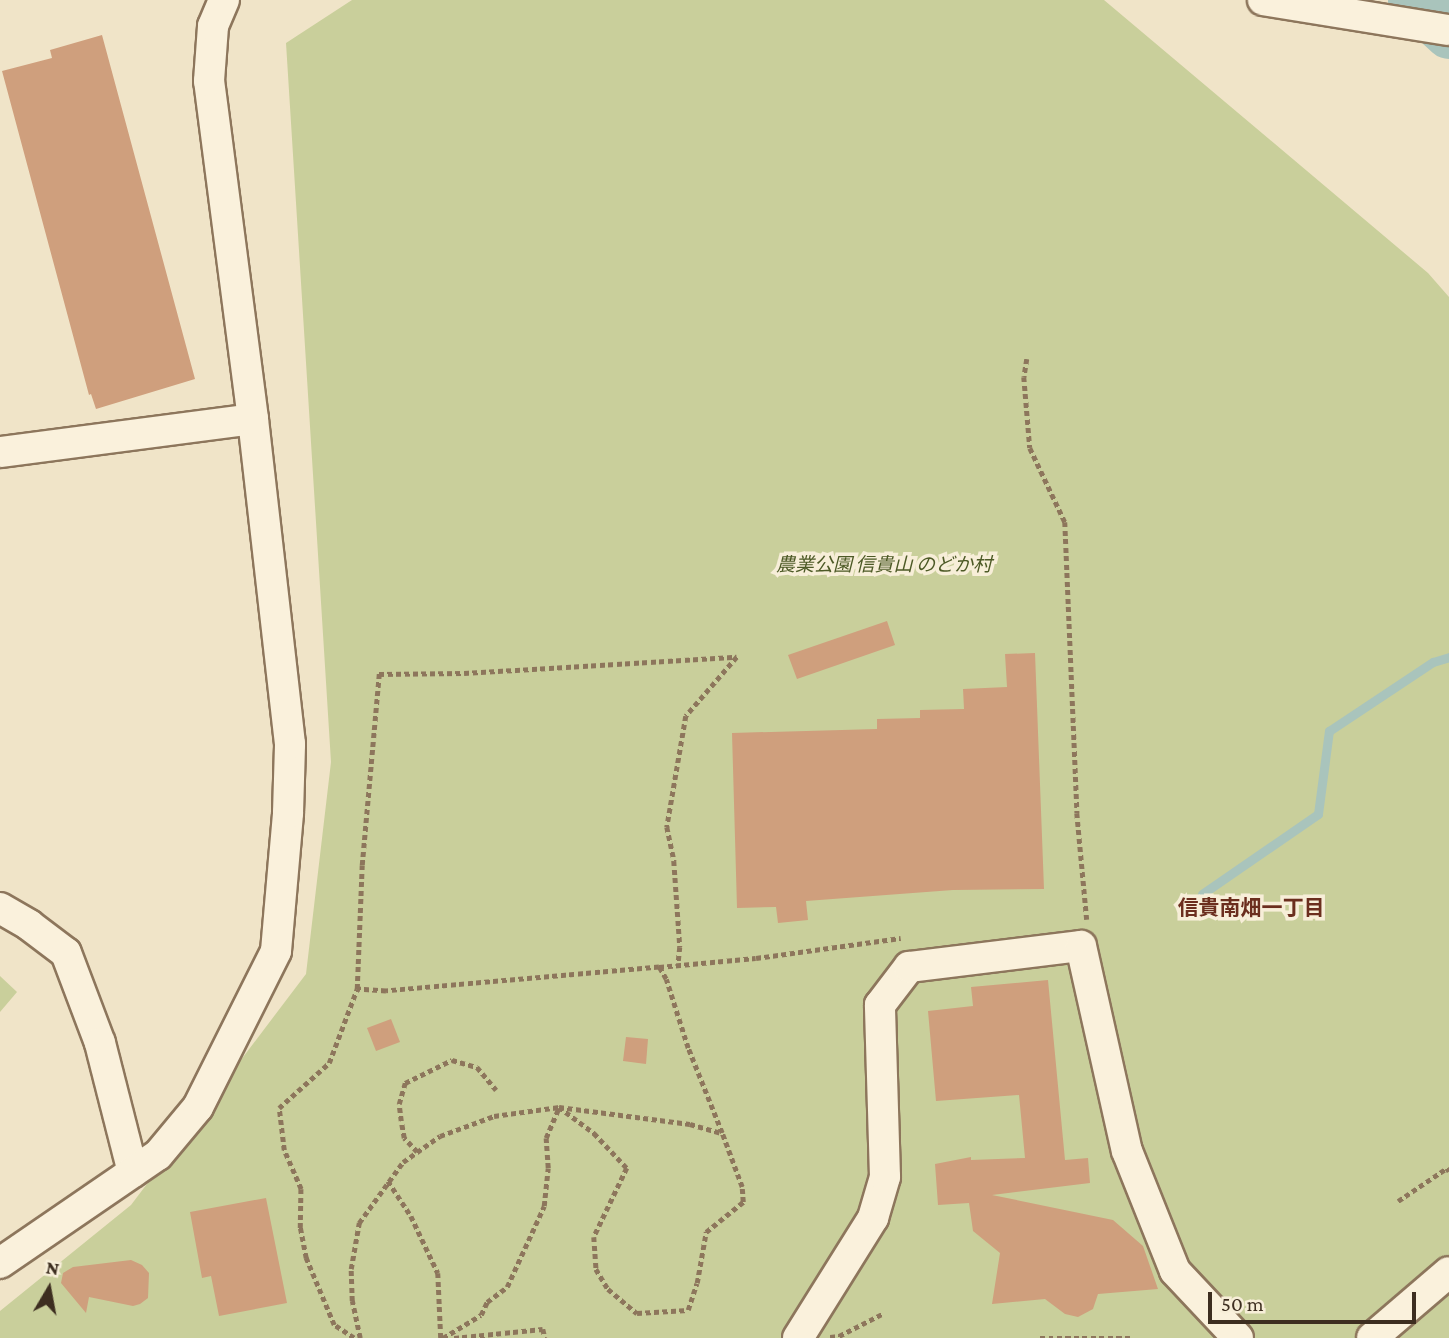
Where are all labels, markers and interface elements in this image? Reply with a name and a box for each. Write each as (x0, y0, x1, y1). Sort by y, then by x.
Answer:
park label: 農業公園 信貴山 のどか村 (776, 554, 992, 576)
district label: 信貴南畑一丁目 (1178, 895, 1324, 921)
north arrow (14, 1254, 84, 1324)
text: N (45, 1256, 61, 1279)
scale bar (1211, 1278, 1419, 1322)
text: 50 m (1221, 1292, 1264, 1316)

